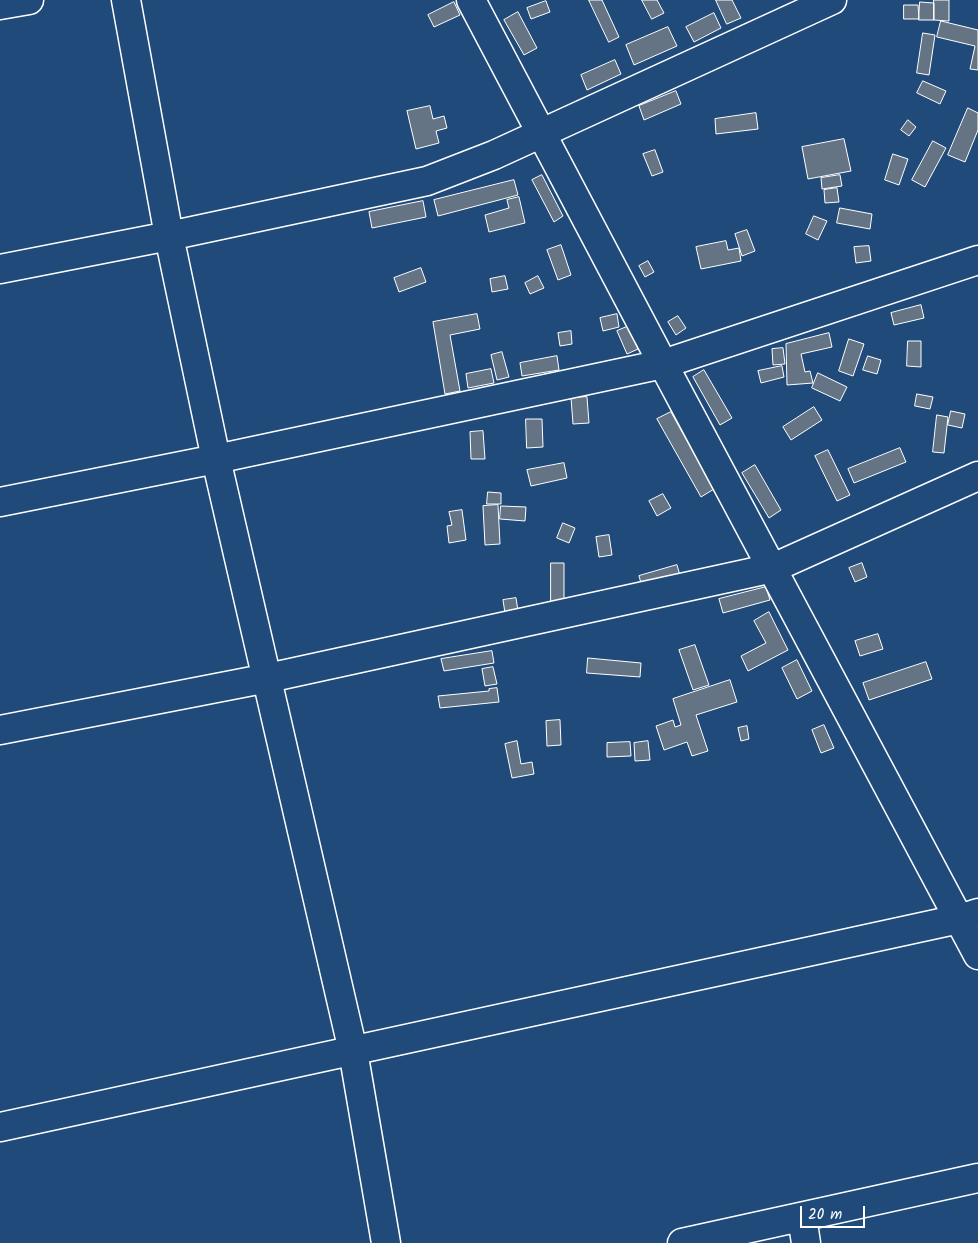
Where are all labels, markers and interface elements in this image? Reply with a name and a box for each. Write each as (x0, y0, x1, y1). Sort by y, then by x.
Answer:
scale bar (803, 1196, 868, 1228)
text: 20 m (808, 1203, 842, 1227)

